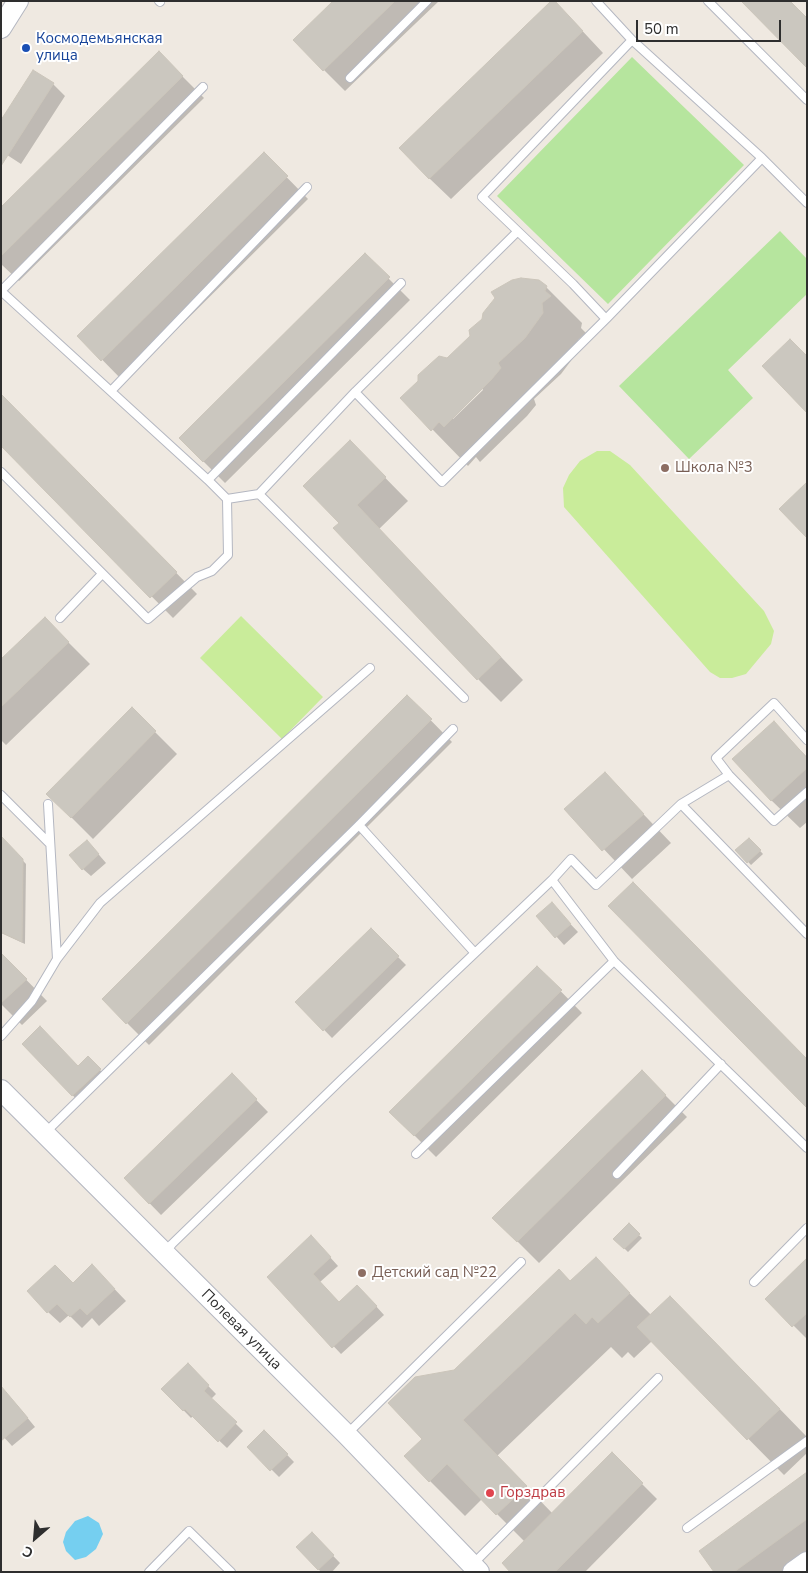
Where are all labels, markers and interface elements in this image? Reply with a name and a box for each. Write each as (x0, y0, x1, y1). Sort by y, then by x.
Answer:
scale bar (638, 10, 783, 42)
text: 50 m (644, 19, 679, 39)
place label: Космодемьянская улица (36, 30, 163, 65)
marker: Космодемьянская улица (20, 42, 32, 54)
place label: Школа №3 (675, 459, 753, 477)
marker: Школа №3 (659, 462, 671, 474)
place label: Детский сад №22 (372, 1264, 497, 1282)
marker: Детский сад №22 (356, 1267, 368, 1279)
street label: Полевая улица (197, 1286, 285, 1374)
place label: Горздрав (500, 1484, 565, 1502)
marker: Горздрав (484, 1487, 496, 1499)
north arrow (10, 1513, 60, 1563)
text: С (19, 1541, 37, 1562)

